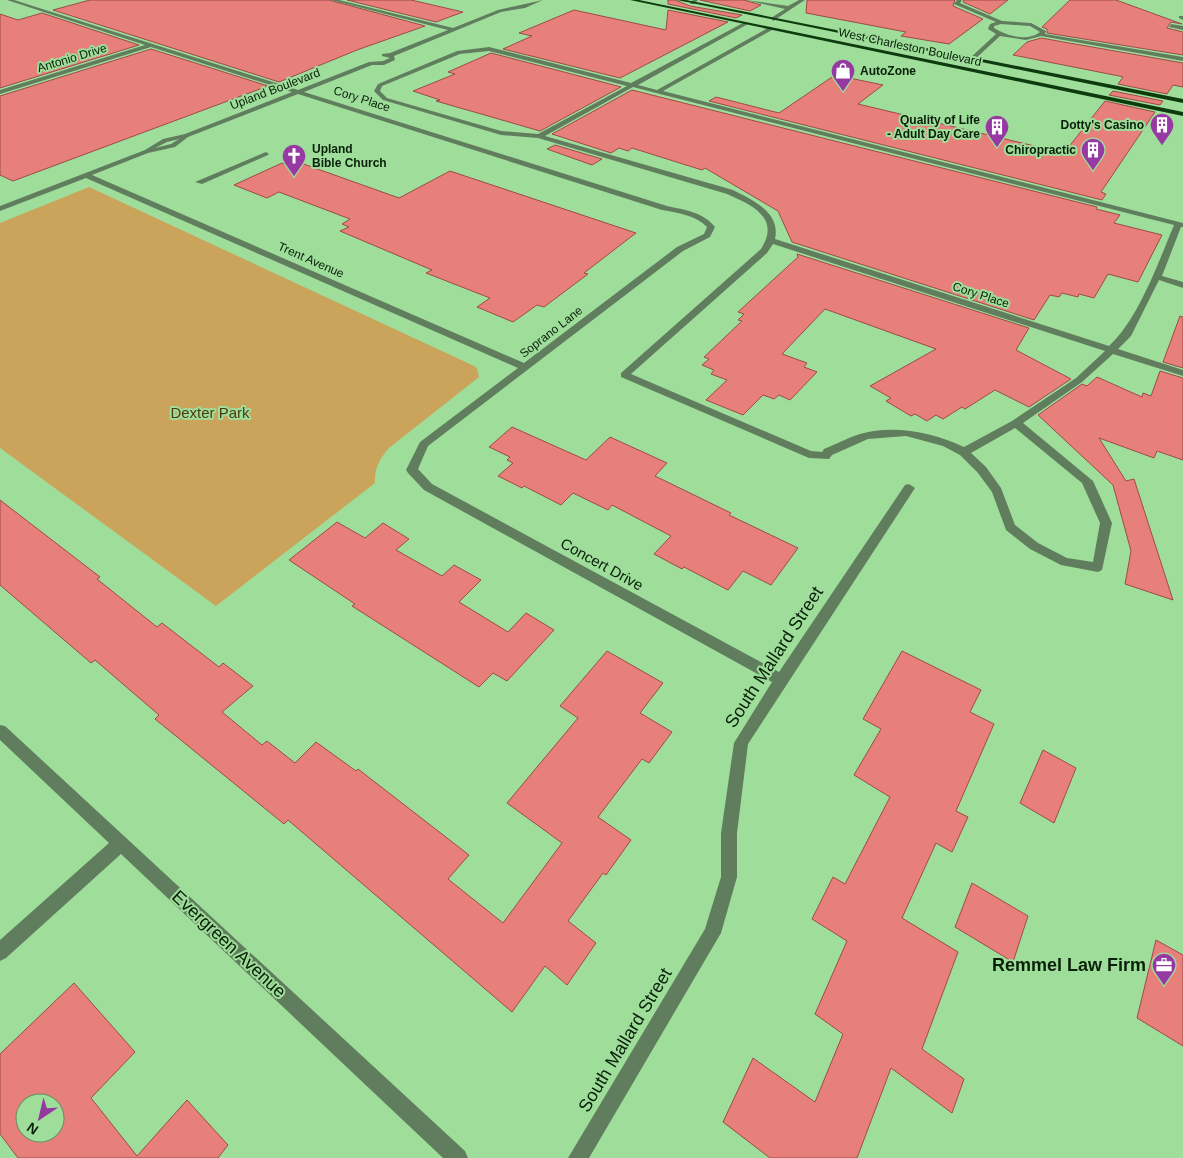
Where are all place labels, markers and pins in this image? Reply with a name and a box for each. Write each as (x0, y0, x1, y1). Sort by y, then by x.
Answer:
shop icon: AutoZone (830, 58, 856, 92)
place label: AutoZone (860, 64, 916, 78)
building icon: Dotty's Casino (1149, 112, 1175, 146)
place label: Quality of Life - Adult Day Care (887, 113, 980, 141)
building icon: Quality of Life - Adult Day Care (984, 114, 1010, 148)
place label: Dotty's Casino (1060, 118, 1144, 132)
building icon: Chiropractic (1080, 137, 1106, 171)
place label: Upland Bible Church (312, 142, 387, 170)
church icon: Upland Bible Church (281, 143, 307, 177)
place label: Chiropractic (1005, 143, 1076, 157)
office icon: Remmel Law Firm (1151, 952, 1177, 986)
place label: Remmel Law Firm (992, 955, 1146, 975)

